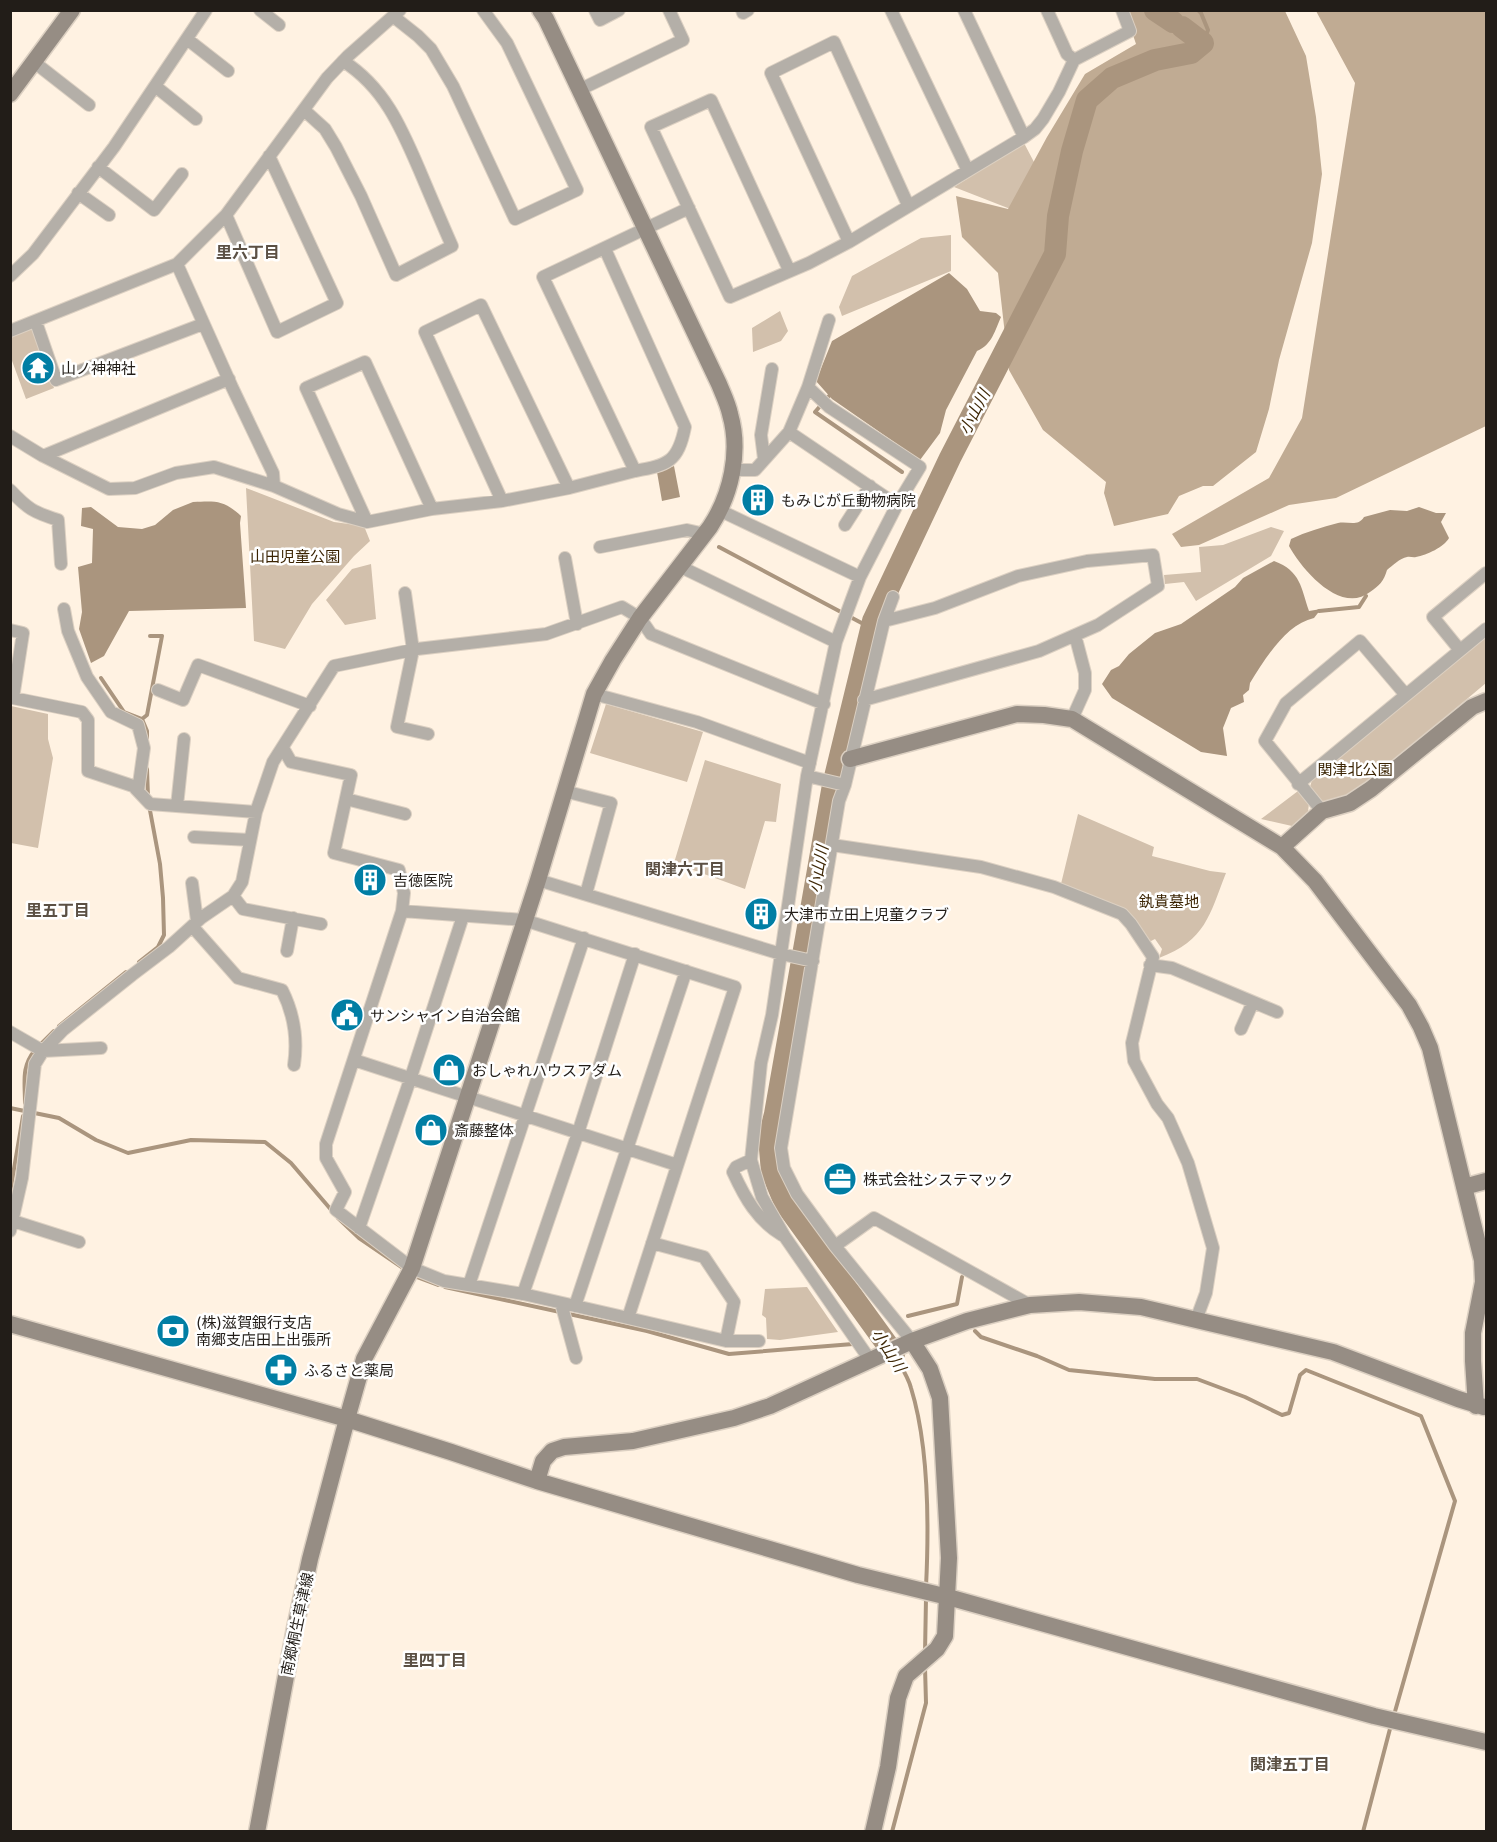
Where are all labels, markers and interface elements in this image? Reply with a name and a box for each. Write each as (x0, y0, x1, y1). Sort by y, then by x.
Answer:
district label: 里六丁目 (216, 242, 280, 262)
temple icon: 山ノ神神社 (20, 350, 56, 386)
place label: 山ノ神神社 (61, 359, 136, 378)
water label: 小山川 (954, 384, 995, 438)
building icon: もみじが丘動物病院 (740, 482, 776, 518)
place label: もみじが丘動物病院 (781, 491, 916, 510)
park label: 山田児童公園 (250, 547, 340, 566)
park label: 関津北公園 (1317, 760, 1393, 779)
water label: 小山川 (804, 842, 832, 894)
district label: 関津六丁目 (645, 859, 725, 879)
building icon: 吉徳医院 (352, 862, 388, 898)
place label: 吉徳医院 (393, 871, 453, 890)
park label: 釻貴墓地 (1139, 892, 1199, 911)
building icon: 大津市立田上児童クラブ (743, 896, 779, 932)
district label: 里五丁目 (26, 900, 90, 920)
place label: 大津市立田上児童クラブ (784, 905, 949, 924)
public building icon: サンシャイン自治会館 (329, 997, 365, 1033)
place label: サンシャイン自治会館 (370, 1006, 520, 1025)
shop icon: おしゃれハウスアダム (431, 1052, 467, 1088)
place label: おしゃれハウスアダム (472, 1061, 622, 1080)
shop icon: 斎藤整体 (413, 1112, 449, 1148)
place label: 斎藤整体 (454, 1121, 514, 1140)
office icon: 株式会社システマック (822, 1161, 858, 1197)
place label: 株式会社システマック (863, 1170, 1013, 1189)
bank icon: (株)滋賀銀行支店 南郷支店田上出張所 (155, 1313, 191, 1349)
place label: (株)滋賀銀行支店 南郷支店田上出張所 (196, 1313, 331, 1349)
water label: 小山川 (868, 1324, 912, 1377)
pharmacy icon: ふるさと薬局 (263, 1352, 299, 1388)
place label: ふるさと薬局 (304, 1361, 394, 1380)
street label: 南郷桐生草津線 (277, 1571, 317, 1677)
district label: 里四丁目 (403, 1650, 467, 1670)
district label: 関津五丁目 (1250, 1754, 1330, 1774)

